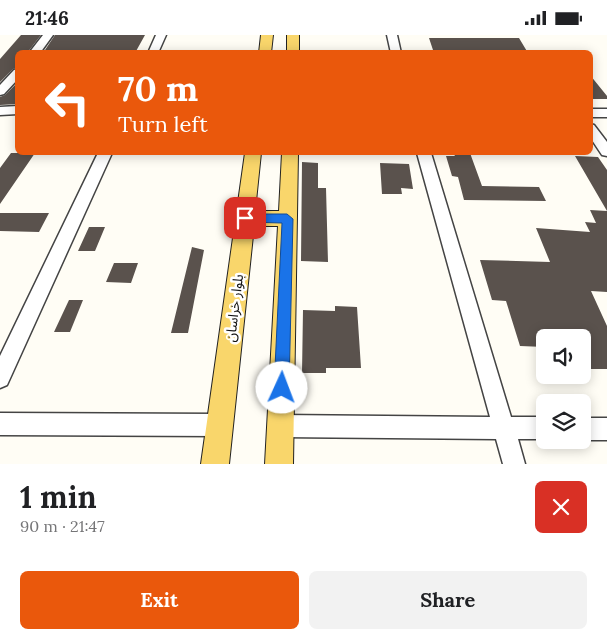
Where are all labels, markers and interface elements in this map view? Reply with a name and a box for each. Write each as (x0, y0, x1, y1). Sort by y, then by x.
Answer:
text: 21:46 (25, 6, 69, 30)
text: 70 m (118, 66, 198, 111)
icon: left (35, 70, 100, 135)
text: Turn left (118, 110, 208, 138)
pin (224, 197, 266, 239)
icon: arrive (231, 204, 259, 232)
street label: بلوار خراسان (221, 273, 247, 343)
map controls (536, 329, 591, 449)
button: sound (536, 329, 591, 384)
position arrow (255, 361, 307, 413)
button: layers (536, 394, 591, 449)
text: 1 min (20, 478, 97, 516)
button: close (535, 481, 587, 533)
text: 90 m · 21:47 (20, 516, 105, 536)
button: Exit (20, 571, 299, 629)
button: Share (309, 571, 587, 629)

